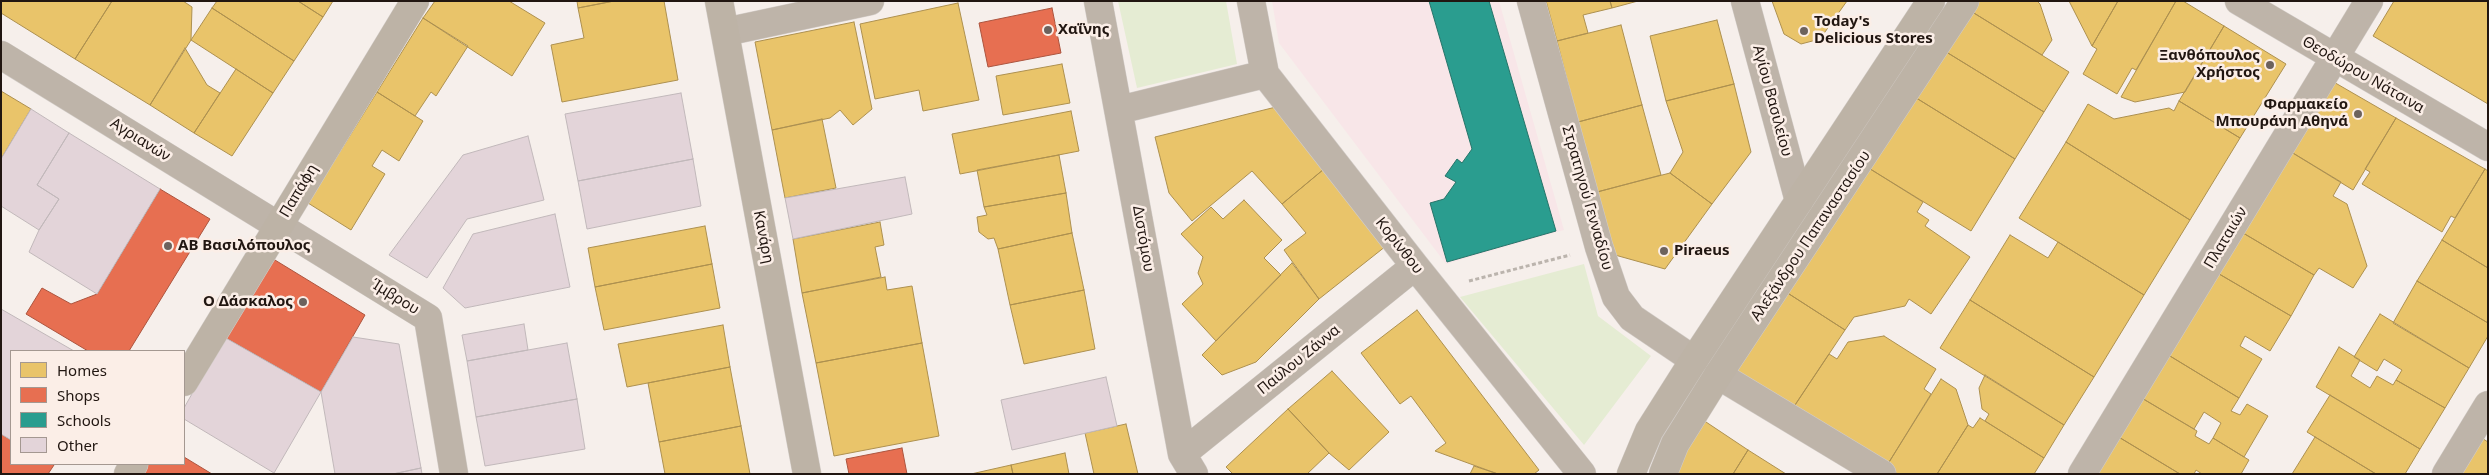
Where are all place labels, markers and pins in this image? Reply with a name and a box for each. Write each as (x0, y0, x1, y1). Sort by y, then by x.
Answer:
place label: Today's Delicious Stores (1814, 13, 1933, 48)
place label: Χαΐνης (1058, 21, 1109, 39)
marker: Χαΐνης (1042, 24, 1054, 36)
marker: Today's Delicious Stores (1798, 25, 1810, 37)
place label: Ξανθόπουλος Χρήστος (2159, 47, 2260, 82)
marker: Ξανθόπουλος Χρήστος (2264, 59, 2276, 71)
place label: Φαρμακείο Μπουράνη Αθηνά (2216, 96, 2348, 131)
marker: Φαρμακείο Μπουράνη Αθηνά (2352, 108, 2364, 120)
place label: ΑΒ Βασιλόπουλος (178, 237, 310, 255)
marker: ΑΒ Βασιλόπουλος (162, 240, 174, 252)
place label: Piraeus (1674, 242, 1729, 260)
marker: Piraeus (1658, 245, 1670, 257)
place label: Ο Δάσκαλος (203, 293, 293, 311)
marker: Ο Δάσκαλος (297, 296, 309, 308)

